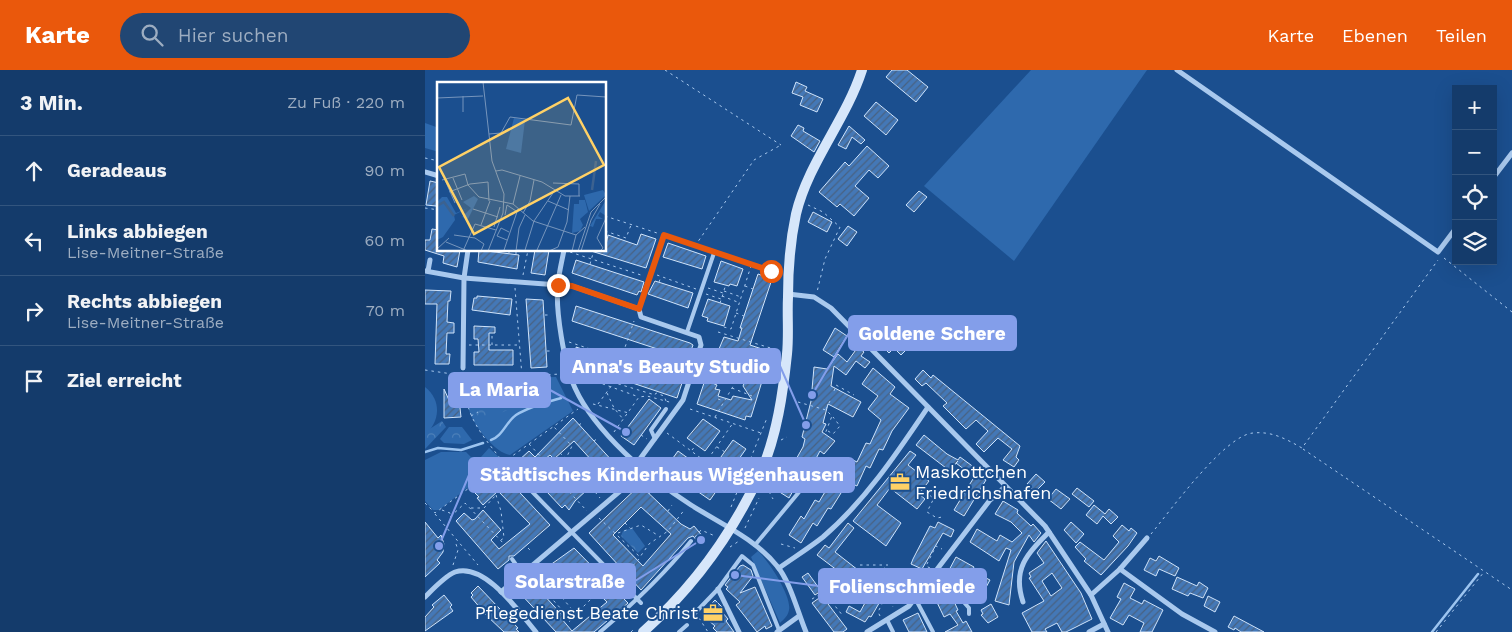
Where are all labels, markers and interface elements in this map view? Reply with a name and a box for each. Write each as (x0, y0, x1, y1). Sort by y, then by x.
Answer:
search box (120, 13, 470, 58)
text: Karte (25, 21, 90, 49)
icon: search (138, 21, 166, 49)
text: Hier suchen (178, 24, 288, 47)
text: Karte (1268, 25, 1314, 46)
text: Ebenen (1342, 25, 1408, 46)
text: Teilen (1436, 25, 1487, 46)
inset map (437, 82, 606, 251)
map controls (1452, 85, 1497, 265)
button: + (1452, 85, 1497, 130)
text: 3 Min. (20, 90, 83, 115)
text: Zu Fuß · 220 m (287, 93, 405, 112)
button: − (1452, 130, 1497, 175)
icon: ahead (20, 157, 48, 185)
text: Geradeaus (67, 159, 167, 182)
text: 90 m (364, 161, 405, 180)
button: locate (1452, 175, 1497, 220)
text: Links abbiegen (67, 220, 208, 243)
button: layers (1452, 220, 1497, 265)
icon: left (20, 227, 48, 255)
text: 60 m (365, 231, 405, 250)
text: Lise-Meitner-Straße (67, 243, 224, 262)
route start (760, 260, 783, 283)
route end (547, 274, 570, 297)
text: Rechts abbiegen (67, 290, 222, 313)
icon: right (20, 297, 48, 325)
text: 70 m (366, 301, 405, 320)
text: Lise-Meitner-Straße (67, 313, 224, 332)
callout: Goldene Schere (849, 316, 1016, 350)
text: Goldene Schere (858, 322, 1006, 345)
callout: Anna's Beauty Studio (561, 349, 780, 383)
text: Anna's Beauty Studio (572, 355, 770, 378)
icon: arrive (20, 367, 48, 395)
text: Ziel erreicht (67, 369, 182, 392)
callout: La Maria (449, 373, 550, 407)
text: La Maria (459, 378, 539, 401)
callout: Städtisches Kinderhaus Wiggenhausen (469, 458, 854, 492)
place label: Maskottchen Friedrichshafen (915, 461, 1051, 503)
text: Städtisches Kinderhaus Wiggenhausen (480, 463, 844, 486)
office icon: Maskottchen Friedrichshafen (889, 471, 911, 493)
callout: Solarstraße (505, 564, 635, 598)
callout: Folienschmiede (819, 569, 986, 603)
text: Solarstraße (515, 570, 625, 593)
text: Folienschmiede (829, 575, 975, 598)
place label: Pflegedienst Beate Christ (475, 602, 698, 623)
office icon: Pflegedienst Beate Christ (702, 602, 724, 624)

